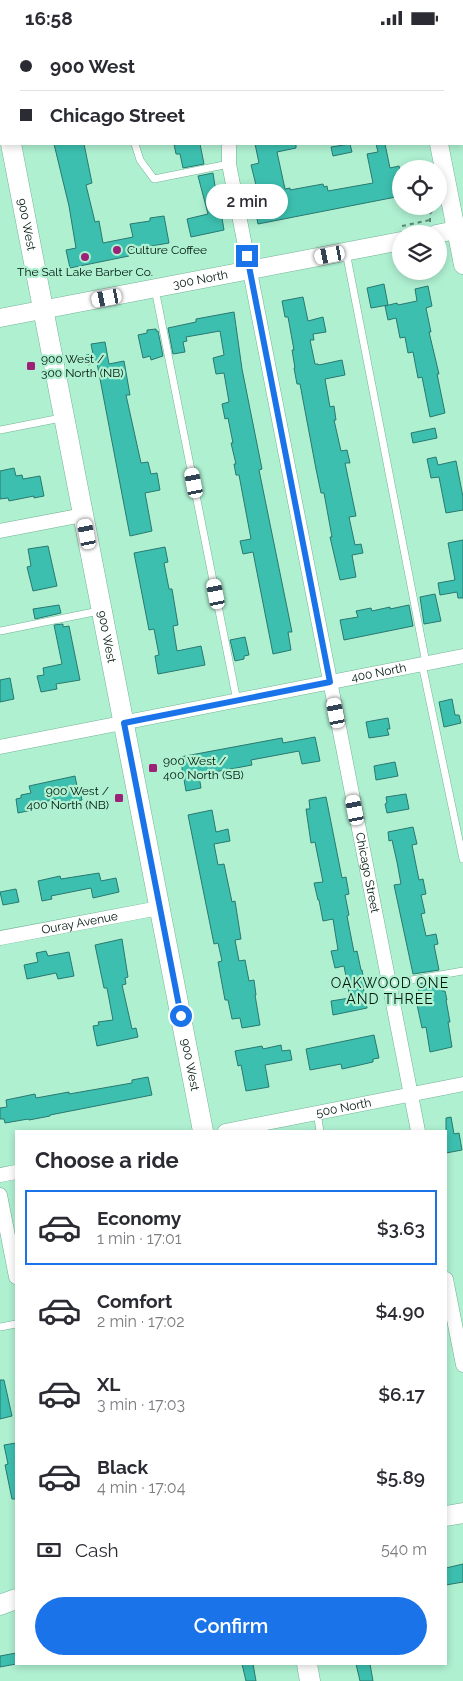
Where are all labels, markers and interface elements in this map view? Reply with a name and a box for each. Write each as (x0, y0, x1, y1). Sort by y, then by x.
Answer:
text: 16:58 (25, 7, 73, 29)
text: 900 West (50, 55, 135, 77)
text: Chicago Street (50, 104, 185, 126)
map controls (392, 160, 447, 280)
button: locate (392, 160, 447, 215)
callout: 2 min (206, 183, 288, 219)
text: 2 min (227, 192, 268, 211)
street label: 900 West (15, 197, 39, 252)
button: layers (392, 225, 447, 280)
place label: Culture Coffee (127, 243, 207, 257)
marker: Culture Coffee (111, 244, 123, 256)
route end (236, 245, 258, 267)
car (313, 245, 346, 265)
marker: The Salt Lake Barber Co. (79, 251, 91, 263)
place label: The Salt Lake Barber Co. (17, 265, 153, 279)
street label: 300 North (172, 267, 229, 292)
car (90, 288, 123, 308)
place label: 900 West / 300 North (NB) (41, 352, 123, 380)
marker: 900 West / 300 North (NB) (25, 360, 37, 372)
car (183, 467, 204, 499)
car (76, 518, 97, 550)
car (205, 578, 226, 610)
street label: 900 West (95, 609, 119, 664)
street label: 400 North (350, 660, 408, 685)
car (325, 697, 346, 729)
place label: 900 West / 400 North (SB) (163, 754, 244, 782)
marker: 900 West / 400 North (SB) (147, 762, 159, 774)
place label: 900 West / 400 North (NB) (26, 784, 109, 812)
marker: 900 West / 400 North (NB) (113, 792, 125, 804)
car (344, 794, 365, 826)
street label: Chicago Street (353, 831, 382, 914)
street label: Ouray Avenue (40, 909, 119, 937)
district label: OAKWOOD ONE AND THREE (331, 975, 449, 1007)
route start (170, 1005, 192, 1027)
street label: 900 West (178, 1037, 202, 1092)
street label: 500 North (315, 1095, 372, 1120)
text: Choose a ride (35, 1147, 179, 1173)
icon: car (37, 1205, 82, 1250)
text: Economy (97, 1207, 181, 1229)
text: $3.63 (377, 1217, 425, 1239)
text: 1 min · 17:01 (97, 1229, 182, 1248)
icon: car (37, 1288, 82, 1333)
text: Comfort (97, 1290, 172, 1312)
text: $4.90 (375, 1300, 425, 1322)
text: 2 min · 17:02 (97, 1312, 185, 1331)
icon: car (37, 1371, 82, 1416)
text: XL (97, 1373, 120, 1395)
text: $6.17 (378, 1383, 425, 1405)
text: 3 min · 17:03 (97, 1395, 185, 1414)
icon: car (37, 1454, 82, 1499)
text: Black (97, 1456, 148, 1478)
text: $5.89 (376, 1466, 425, 1488)
text: 4 min · 17:04 (97, 1478, 185, 1497)
icon: cash (35, 1536, 63, 1564)
text: Cash (75, 1539, 119, 1561)
text: 540 m (381, 1540, 427, 1559)
button: Confirm (35, 1597, 427, 1655)

